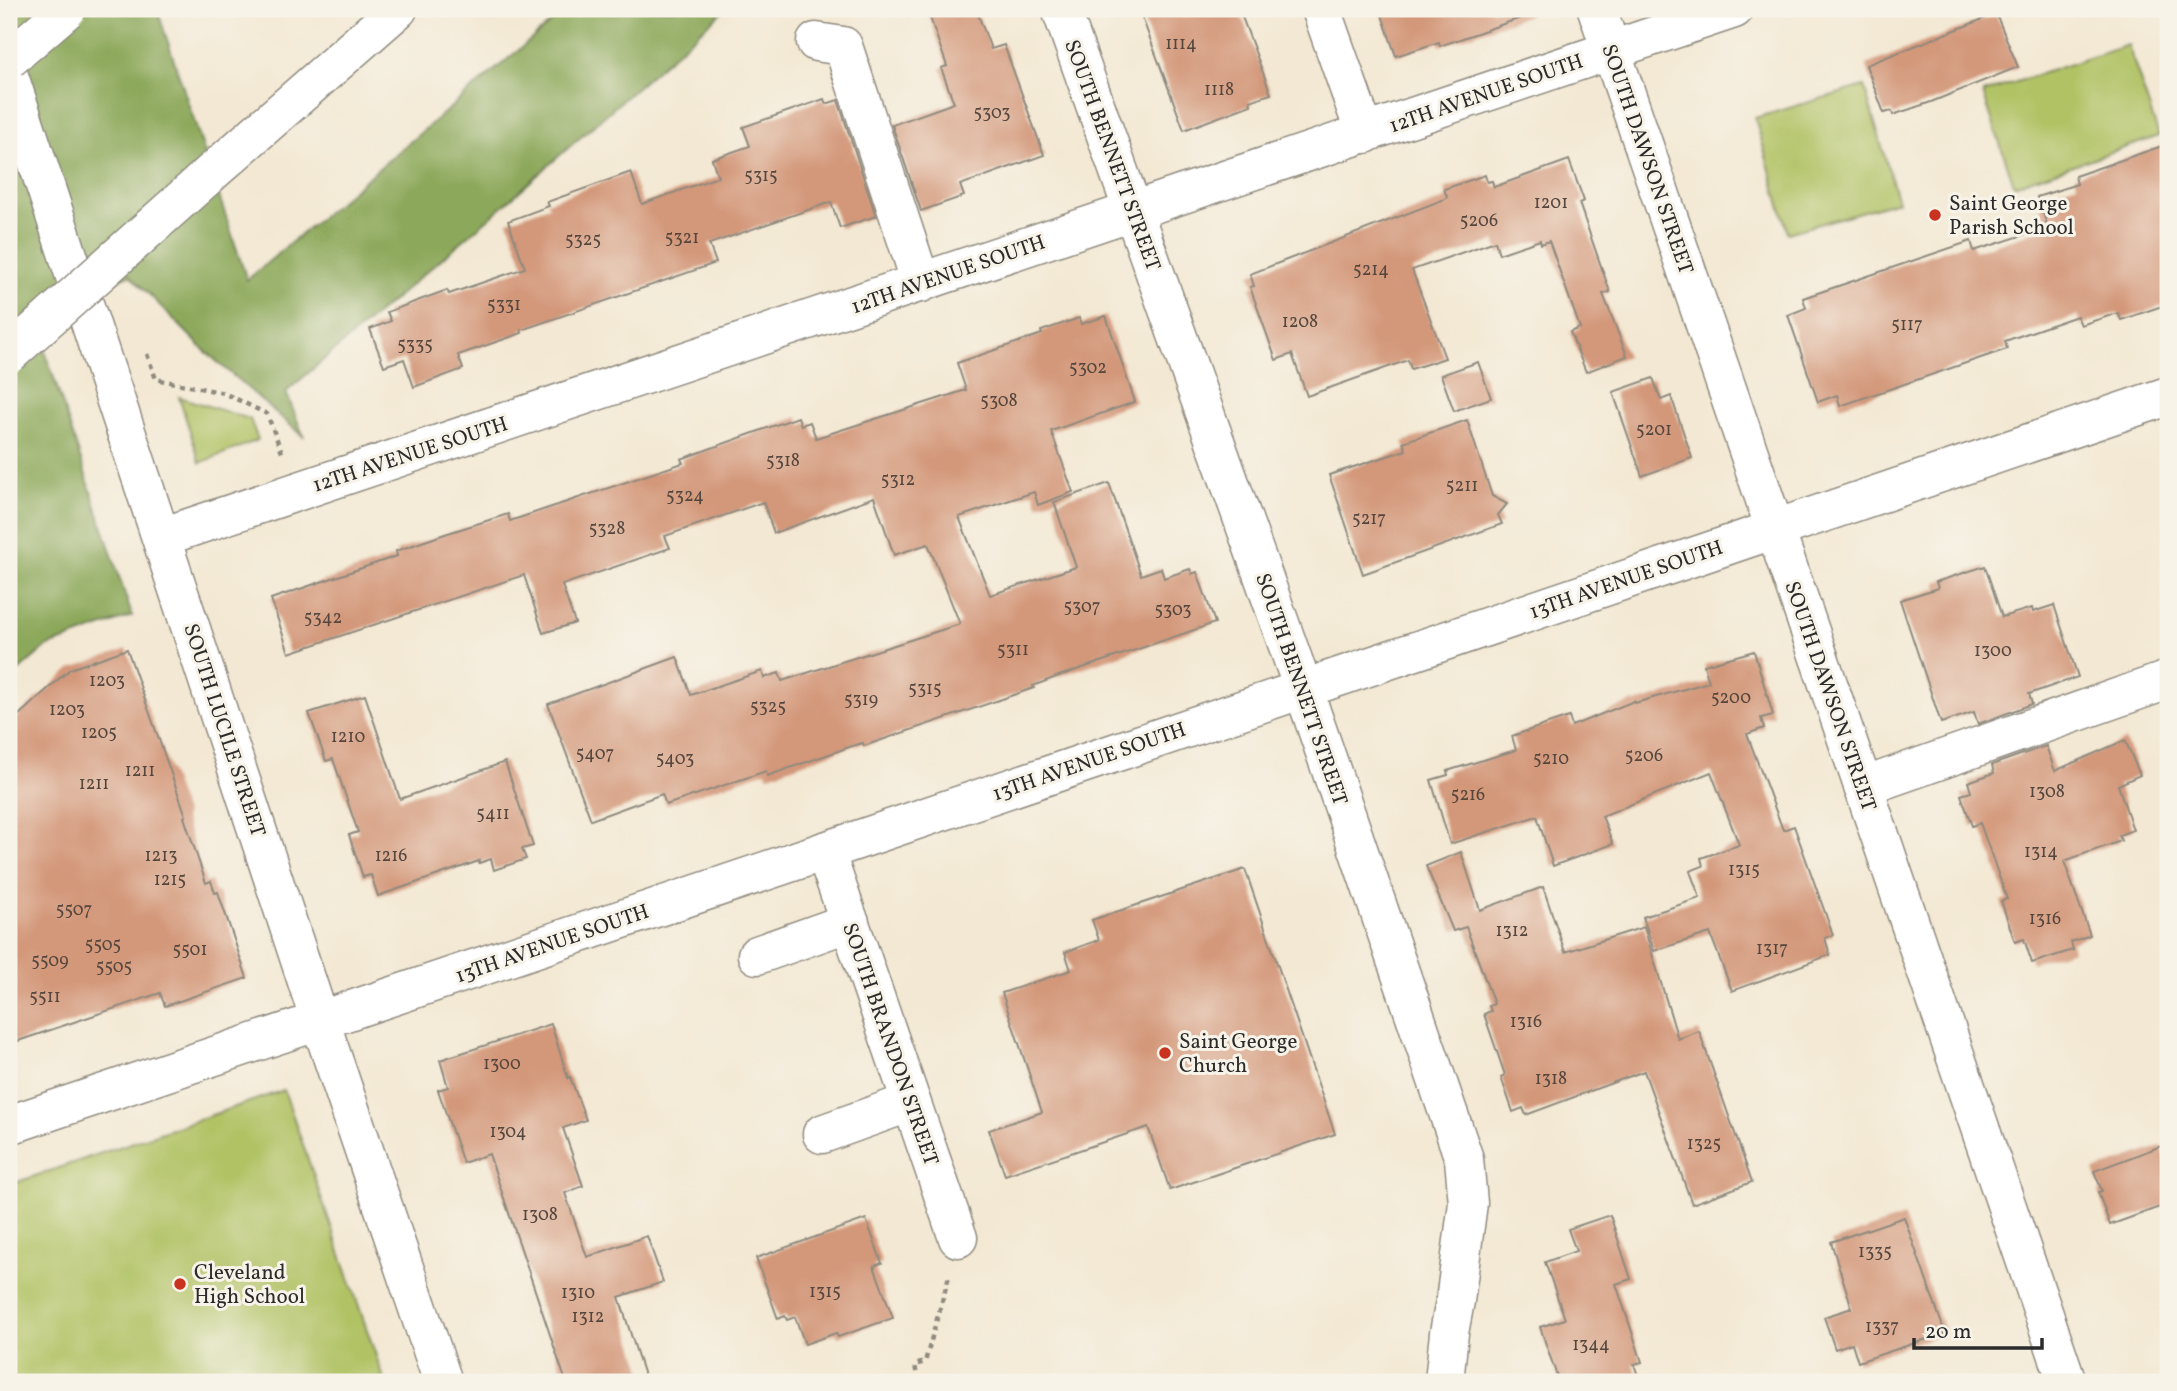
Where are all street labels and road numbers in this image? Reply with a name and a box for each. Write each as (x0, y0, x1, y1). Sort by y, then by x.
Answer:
street label: SOUTH BENNETT STREET (1056, 36, 1167, 275)
street label: SOUTH DAWSON STREET (1594, 41, 1700, 278)
street label: 12TH AVENUE SOUTH (1386, 48, 1587, 141)
street label: 12TH AVENUE SOUTH (848, 229, 1049, 322)
street label: 12TH AVENUE SOUTH (309, 410, 512, 501)
street label: 13TH AVENUE SOUTH (1526, 534, 1727, 627)
street label: SOUTH BENNETT STREET (1247, 569, 1354, 810)
street label: SOUTH DAWSON STREET (1777, 578, 1883, 815)
street label: SOUTH LUCILE STREET (175, 620, 272, 841)
street label: 13TH AVENUE SOUTH (989, 716, 1190, 809)
street label: 13TH AVENUE SOUTH (452, 898, 653, 991)
street label: SOUTH BRANDON STREET (834, 919, 945, 1170)

